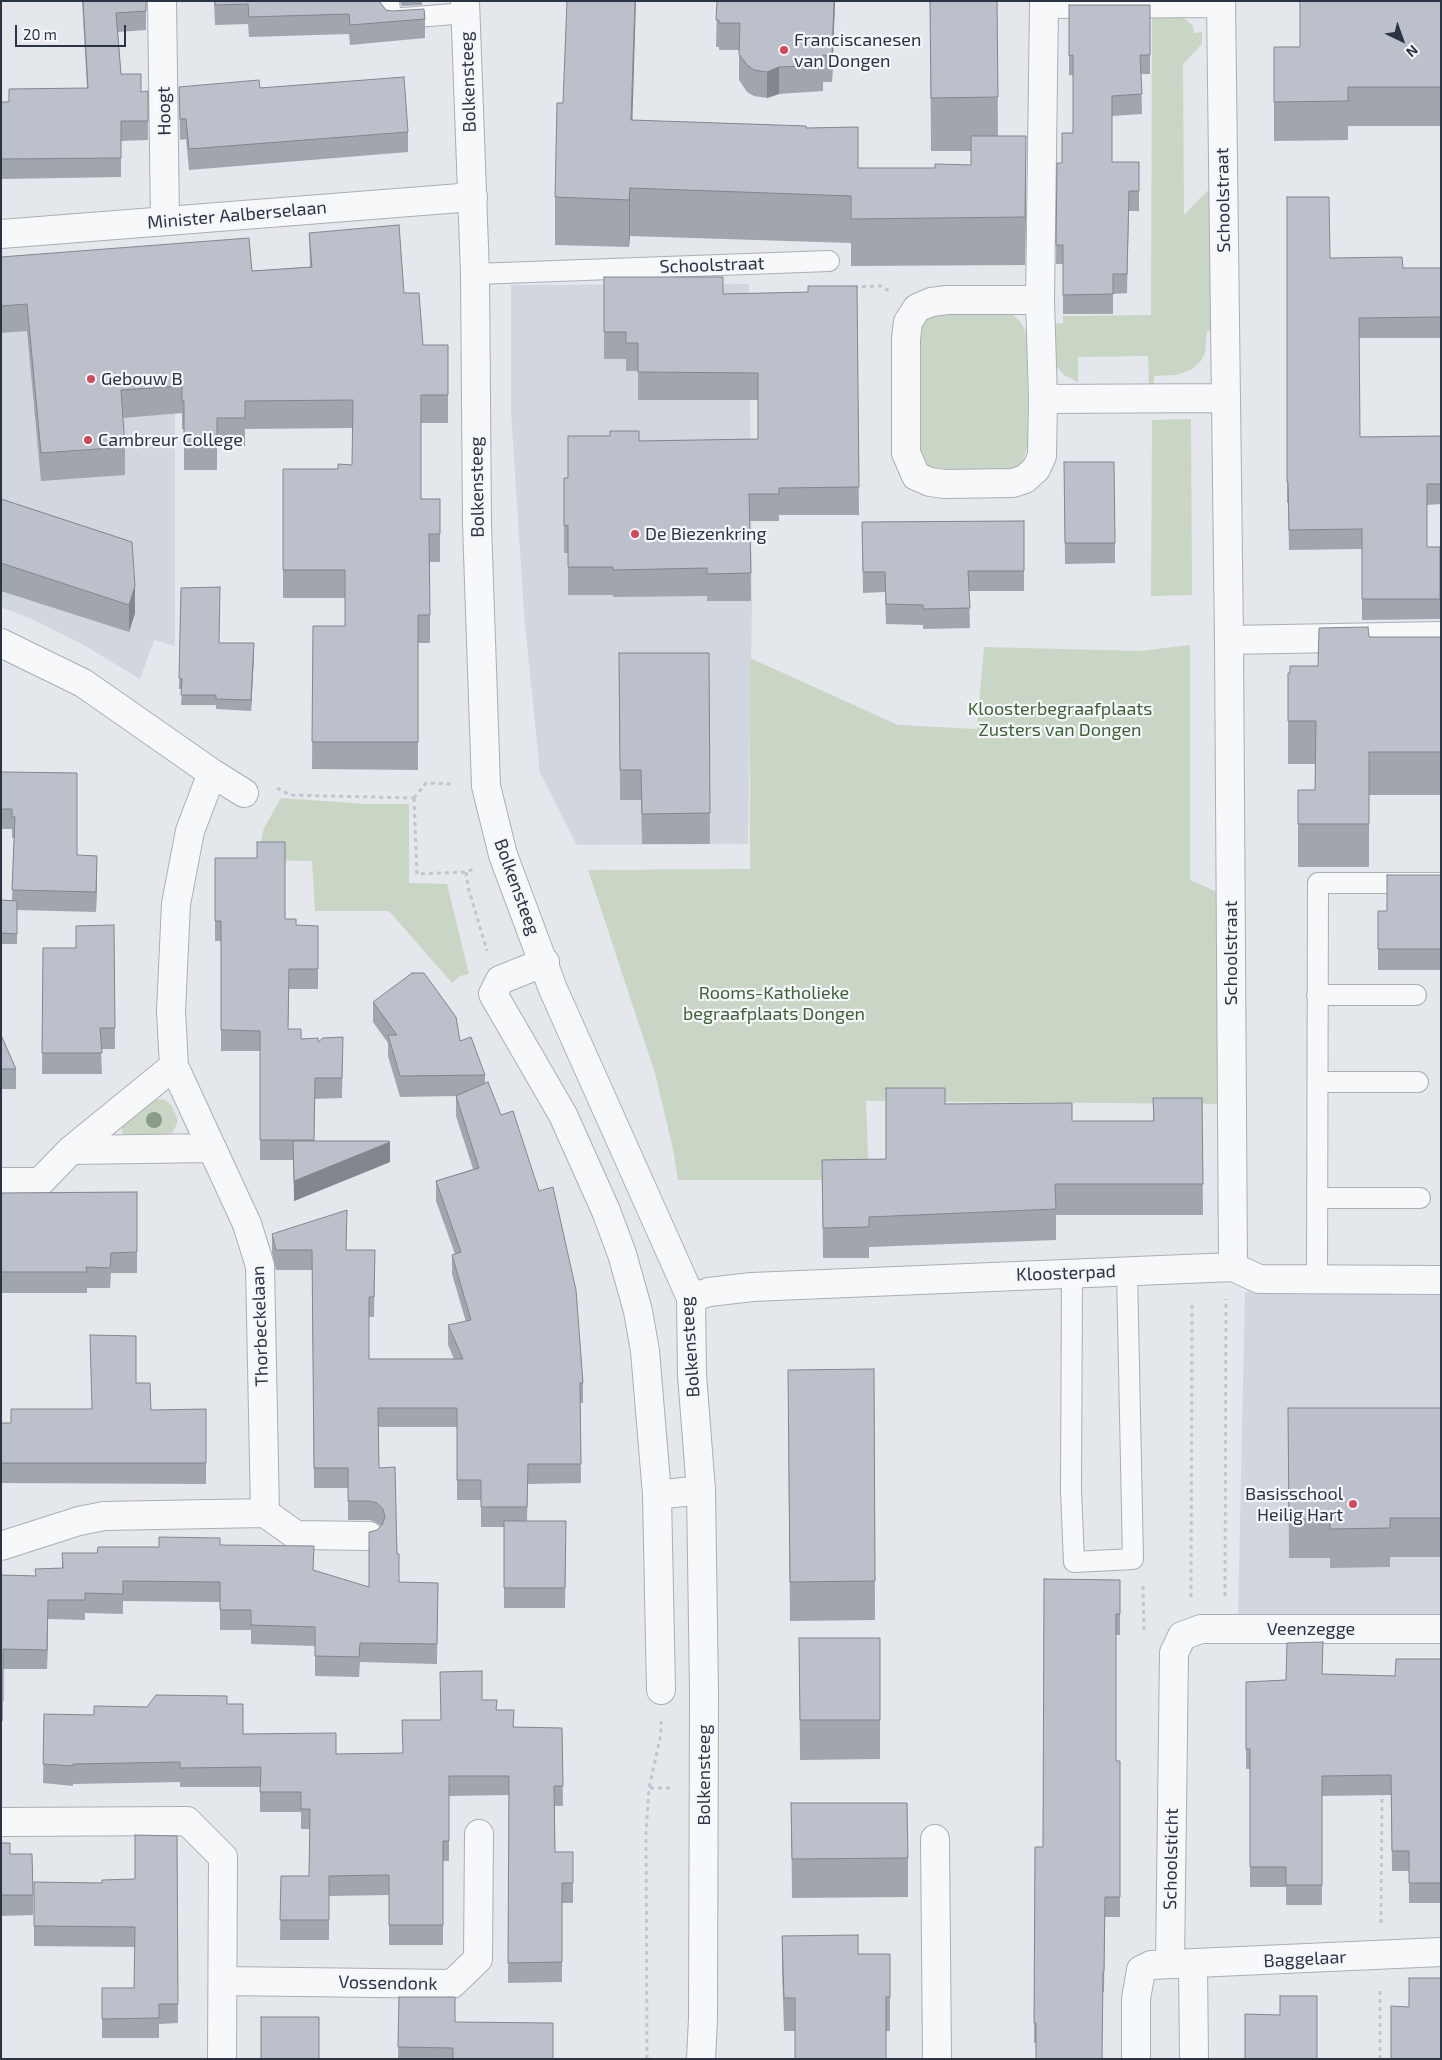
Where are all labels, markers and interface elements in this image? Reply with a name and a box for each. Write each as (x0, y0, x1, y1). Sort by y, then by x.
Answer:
scale bar (18, 15, 129, 47)
north arrow (1377, 15, 1427, 65)
text: 20 m (23, 25, 57, 43)
place label: Franciscanesen van Dongen (794, 29, 921, 72)
street label: Bolkensteeg (455, 31, 481, 133)
text: N (1403, 42, 1422, 61)
marker: Franciscanesen van Dongen (778, 44, 790, 56)
street label: Hoogt (153, 86, 175, 136)
street label: Schoolstraat (1211, 147, 1235, 253)
street label: Minister Aalberselaan (146, 196, 328, 234)
street label: Schoolstraat (659, 252, 765, 278)
place label: Gebouw B (101, 368, 183, 390)
marker: Gebouw B (85, 373, 97, 385)
place label: Cambreur College (98, 429, 243, 451)
marker: Cambreur College (82, 434, 94, 446)
street label: Bolkensteeg (465, 436, 489, 538)
place label: De Biezenkring (645, 523, 767, 545)
marker: De Biezenkring (629, 528, 641, 540)
park label: Kloosterbegraafplaats Zusters van Dongen (968, 698, 1152, 741)
street label: Bolkensteeg (490, 836, 544, 938)
street label: Schoolstraat (1220, 901, 1242, 1005)
park label: Rooms-Katholieke begraafplaats Dongen (683, 982, 865, 1024)
street label: Kloosterpad (1016, 1260, 1116, 1286)
street label: Thorbeckelaan (247, 1265, 273, 1387)
street label: Bolkensteeg (676, 1296, 704, 1398)
place label: Basisschool Heilig Hart (1245, 1483, 1343, 1526)
marker: Basisschool Heilig Hart (1347, 1498, 1359, 1510)
street label: Veenzegge (1267, 1618, 1355, 1640)
street label: Bolkensteeg (693, 1724, 715, 1826)
street label: Schoolsticht (1159, 1808, 1183, 1910)
street label: Baggelaar (1263, 1946, 1347, 1972)
street label: Vossendonk (338, 1971, 438, 1995)

